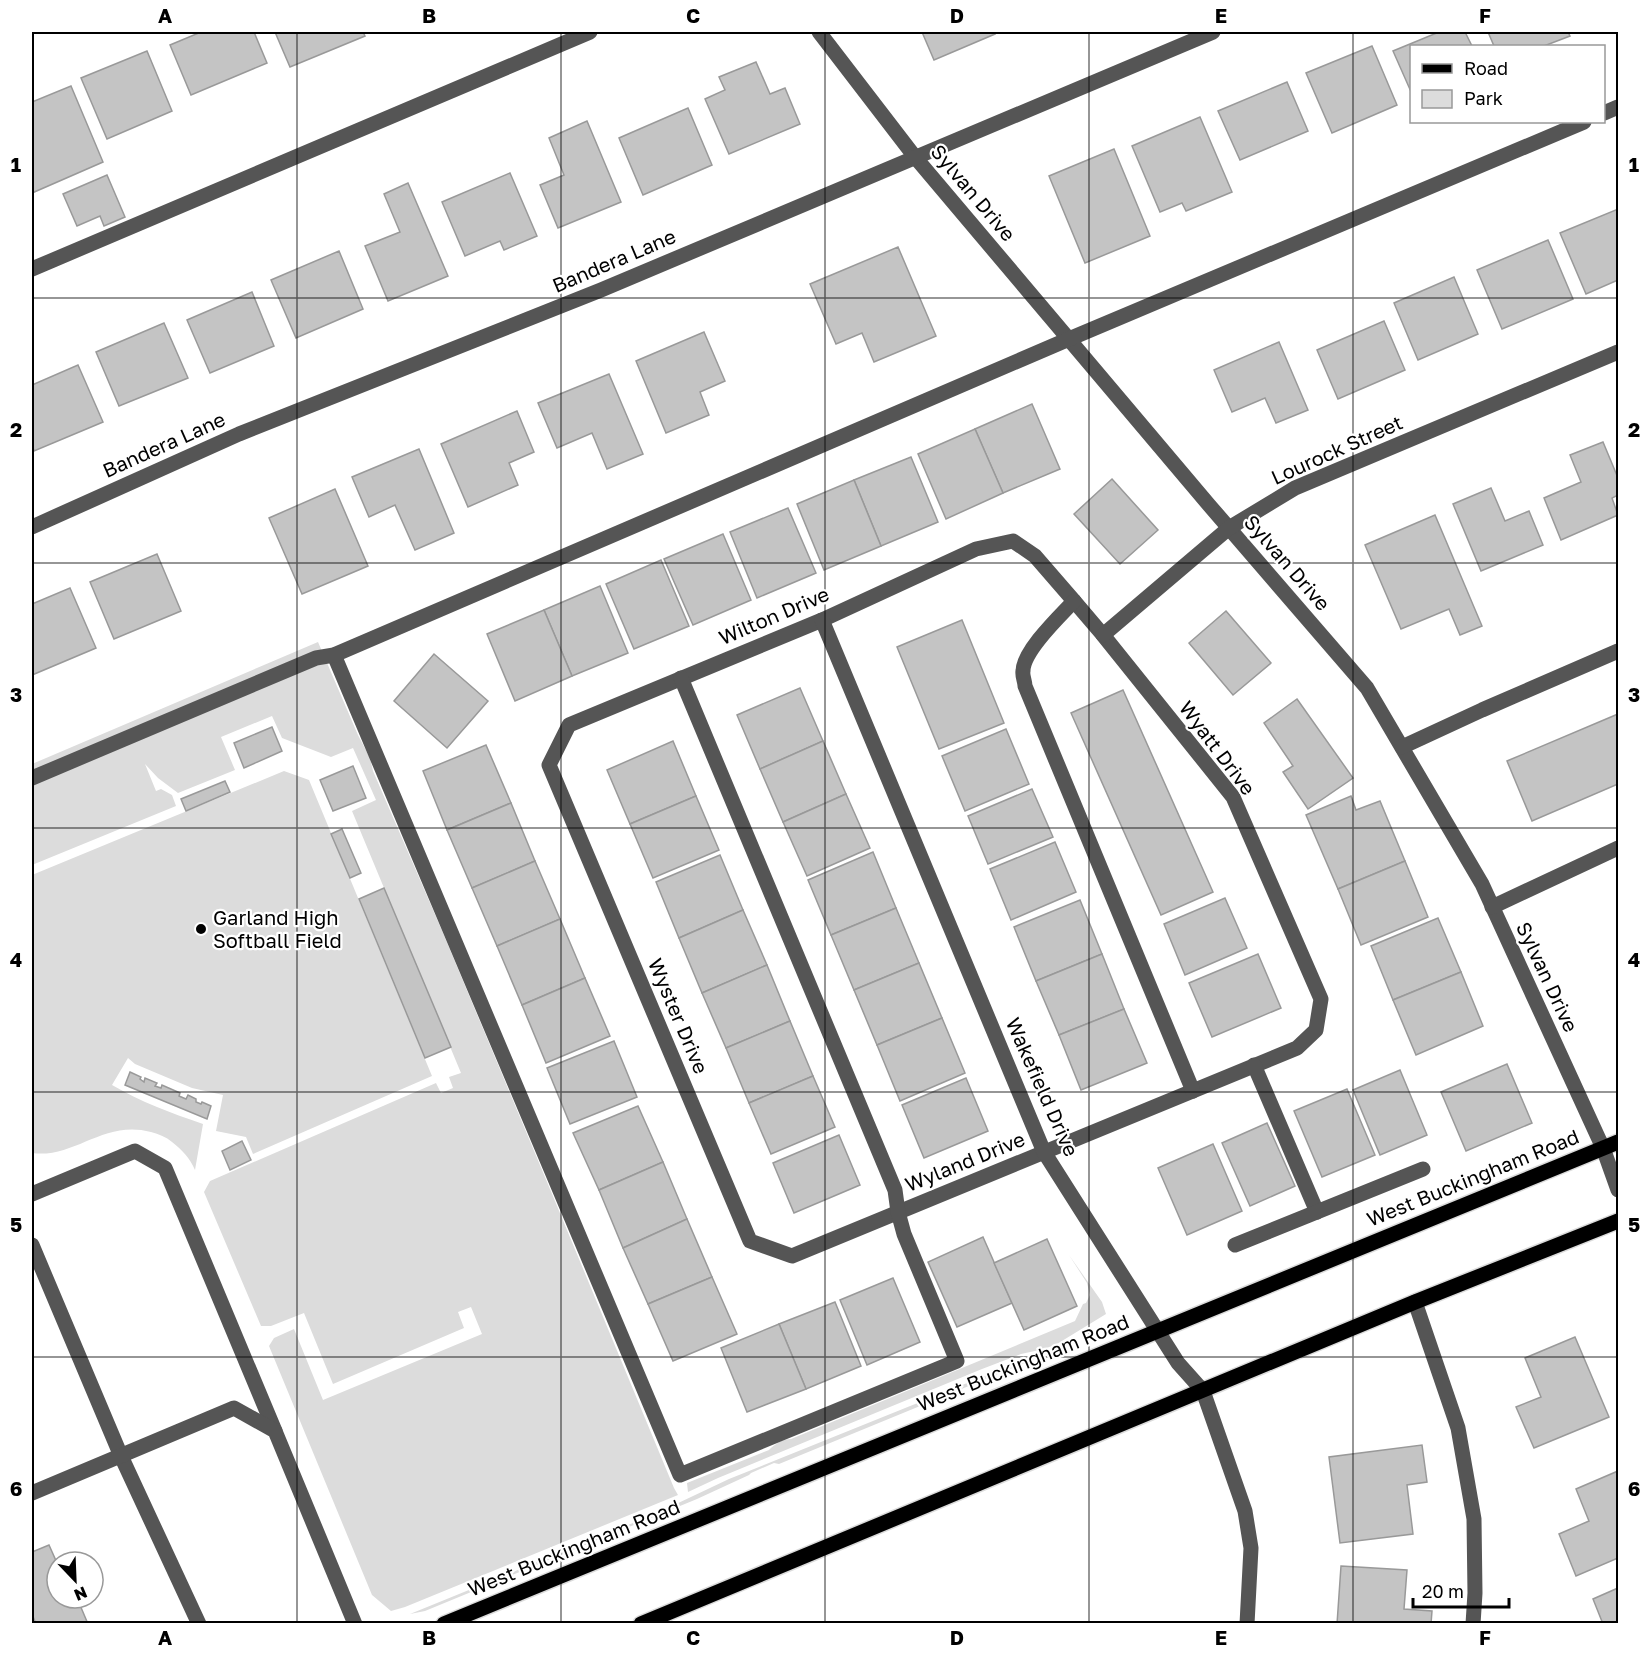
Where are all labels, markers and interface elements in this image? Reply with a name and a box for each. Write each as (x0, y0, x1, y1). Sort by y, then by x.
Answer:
text: A (158, 3, 172, 27)
text: B (422, 3, 436, 27)
text: C (686, 3, 700, 27)
text: D (950, 3, 964, 27)
text: E (1215, 3, 1227, 27)
text: F (1479, 3, 1491, 27)
legend (1410, 45, 1605, 123)
text: Road (1464, 57, 1508, 79)
text: Park (1464, 87, 1503, 109)
street label: Sylvan Drive (926, 139, 1021, 245)
text: 1 (11, 152, 21, 176)
text: 1 (1629, 152, 1639, 176)
street label: Bandera Lane (548, 223, 679, 297)
street label: Bandera Lane (99, 406, 229, 482)
street label: Lourock Street (1267, 409, 1406, 489)
text: 2 (10, 417, 22, 441)
text: 2 (1628, 417, 1640, 441)
street label: Sylvan Drive (1240, 510, 1336, 615)
street label: Wilton Drive (715, 581, 832, 649)
text: 3 (10, 682, 22, 706)
text: 3 (1628, 682, 1640, 706)
street label: Wyatt Drive (1175, 696, 1261, 799)
place label: Garland High Softball Field (213, 905, 342, 952)
street label: Sylvan Drive (1512, 918, 1584, 1035)
marker: Garland High Softball Field (194, 922, 208, 936)
text: 4 (10, 947, 22, 971)
text: 4 (1628, 947, 1640, 971)
street label: Wyster Drive (644, 954, 714, 1077)
street label: Wakefield Drive (1002, 1014, 1084, 1160)
street label: West Buckingham Road (1363, 1124, 1582, 1231)
street label: Wyland Drive (901, 1126, 1028, 1196)
text: 5 (10, 1212, 22, 1236)
text: 5 (1628, 1212, 1640, 1236)
street label: West Buckingham Road (913, 1309, 1132, 1416)
text: 6 (10, 1476, 22, 1500)
text: 6 (1628, 1476, 1640, 1500)
street label: West Buckingham Road (464, 1494, 683, 1601)
north arrow (45, 1550, 105, 1610)
scale bar (1413, 1571, 1509, 1609)
text: 20 m (1422, 1580, 1464, 1602)
text: N (71, 1582, 90, 1605)
text: A (158, 1625, 172, 1649)
text: B (422, 1625, 436, 1649)
text: C (686, 1625, 700, 1649)
text: D (950, 1625, 964, 1649)
text: E (1215, 1625, 1227, 1649)
text: F (1479, 1625, 1491, 1649)

